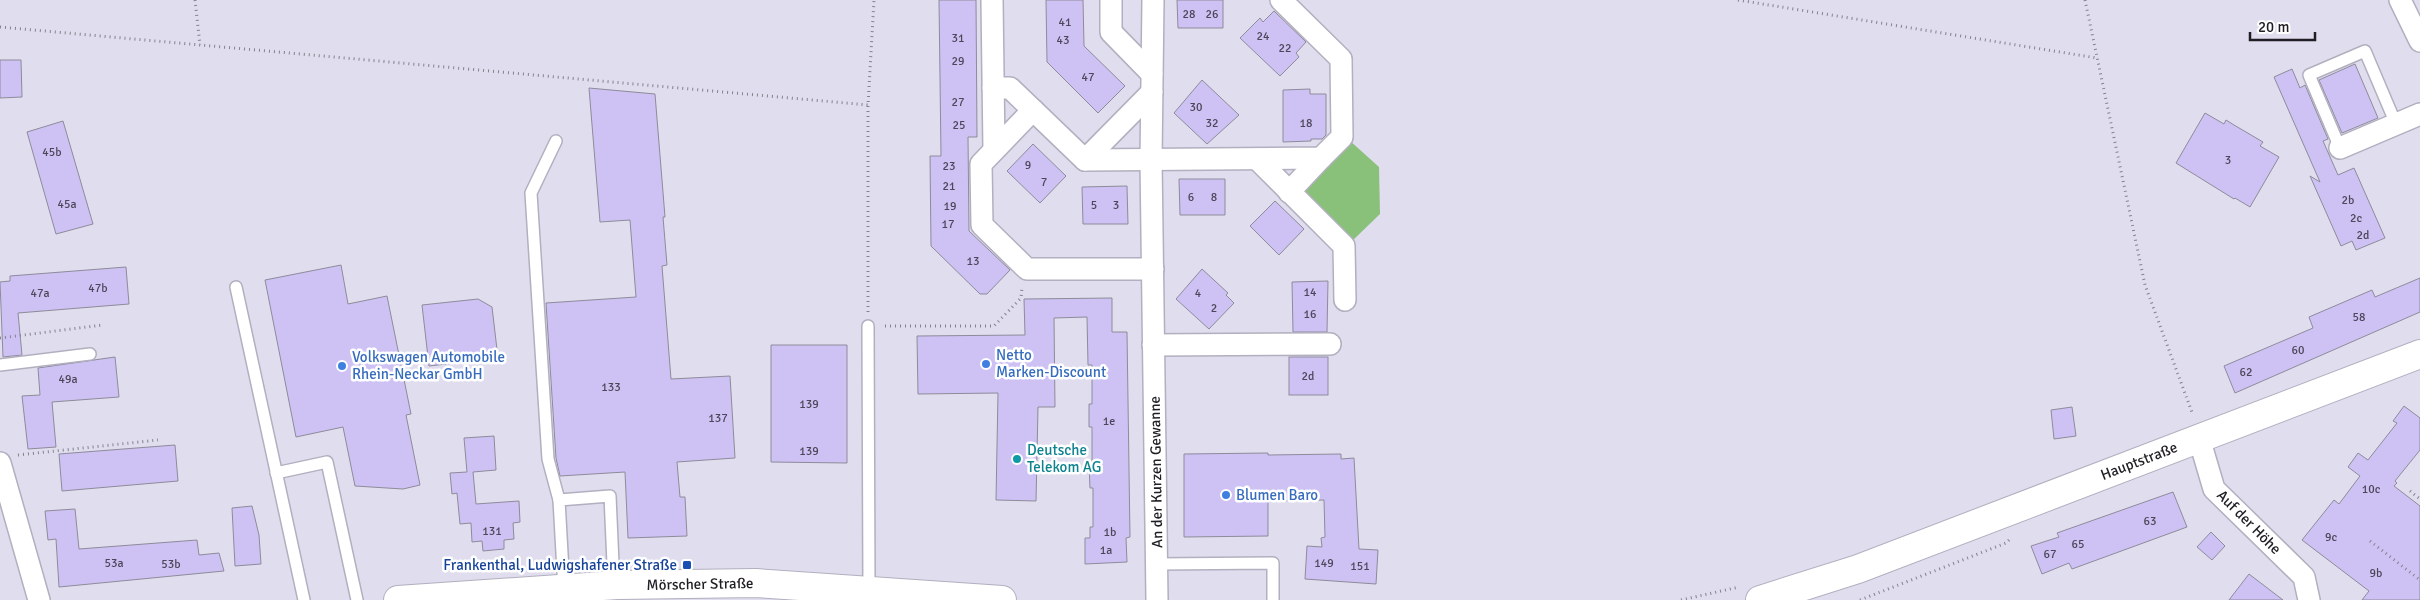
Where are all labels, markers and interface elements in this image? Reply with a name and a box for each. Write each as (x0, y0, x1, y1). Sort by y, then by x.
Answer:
house number: 28 (1183, 7, 1195, 22)
house number: 26 (1206, 7, 1218, 22)
scale bar (2250, 10, 2315, 42)
house number: 41 (1059, 15, 1071, 30)
text: 20 m (2258, 18, 2289, 36)
house number: 24 (1257, 29, 1270, 44)
house number: 31 (952, 31, 964, 46)
house number: 43 (1057, 33, 1069, 48)
house number: 22 (1279, 41, 1291, 56)
house number: 29 (952, 54, 964, 69)
house number: 47 (1082, 70, 1094, 85)
house number: 27 (952, 95, 964, 110)
house number: 30 (1190, 100, 1202, 115)
house number: 32 (1206, 116, 1218, 131)
house number: 18 (1300, 116, 1312, 131)
house number: 25 (953, 118, 965, 133)
house number: 45b (42, 145, 62, 160)
house number: 3 (2225, 153, 2231, 168)
house number: 9 (1025, 158, 1031, 173)
house number: 23 (943, 159, 955, 174)
house number: 7 (1041, 175, 1047, 190)
house number: 21 (943, 179, 955, 194)
house number: 6 (1188, 190, 1194, 205)
house number: 8 (1211, 190, 1217, 205)
house number: 2b (2342, 193, 2354, 208)
house number: 45a (57, 197, 77, 212)
house number: 5 (1091, 198, 1097, 213)
house number: 3 (1113, 198, 1119, 213)
house number: 19 (944, 199, 956, 214)
house number: 2c (2350, 211, 2362, 226)
house number: 17 (942, 217, 954, 232)
house number: 2d (2357, 228, 2369, 243)
house number: 13 (967, 254, 979, 269)
house number: 47b (88, 281, 108, 296)
house number: 14 (1304, 285, 1317, 300)
house number: 47a (30, 286, 50, 301)
house number: 4 (1195, 286, 1202, 301)
house number: 2 (1211, 301, 1217, 316)
house number: 16 (1304, 307, 1316, 322)
house number: 58 (2353, 310, 2365, 325)
house number: 60 (2292, 343, 2304, 358)
place label: Netto Marken-Discount (996, 346, 1106, 381)
place label: Volkswagen Automobile Rhein-Neckar GmbH (352, 348, 505, 383)
marker: Netto Marken-Discount (980, 358, 992, 370)
marker: Volkswagen Automobile Rhein-Neckar GmbH (336, 360, 348, 372)
house number: 62 (2240, 365, 2252, 380)
house number: 2d (1302, 369, 1314, 384)
house number: 49a (58, 372, 78, 387)
house number: 133 (601, 380, 621, 395)
street label: An der Kurzen Gewanne (1146, 396, 1166, 548)
house number: 139 (799, 397, 819, 412)
house number: 137 (708, 411, 728, 426)
house number: 1e (1103, 414, 1115, 429)
street label: Hauptstraße (2098, 438, 2180, 484)
place label: Deutsche Telekom AG (1027, 441, 1101, 476)
house number: 139 (799, 444, 819, 459)
marker: Deutsche Telekom AG (1011, 453, 1023, 465)
house number: 10c (2362, 482, 2381, 497)
place label: Blumen Baro (1236, 486, 1318, 504)
street label: Auf der Höhe (2213, 486, 2285, 558)
marker: Blumen Baro (1220, 489, 1232, 501)
house number: 63 (2144, 514, 2156, 529)
house number: 131 (482, 524, 502, 539)
house number: 1b (1104, 525, 1116, 540)
house number: 9c (2325, 530, 2337, 545)
house number: 65 (2072, 537, 2084, 552)
house number: 1a (1100, 543, 1112, 558)
house number: 67 (2044, 547, 2056, 562)
house number: 53a (104, 556, 124, 571)
place label: Frankenthal, Ludwigshafener Straße (443, 556, 677, 574)
house number: 149 (1314, 556, 1334, 571)
house number: 53b (161, 557, 181, 572)
marker: Frankenthal, Ludwigshafener Straße (681, 559, 693, 571)
house number: 151 (1350, 559, 1370, 574)
house number: 9b (2370, 566, 2382, 581)
street label: Mörscher Straße (646, 574, 754, 594)

